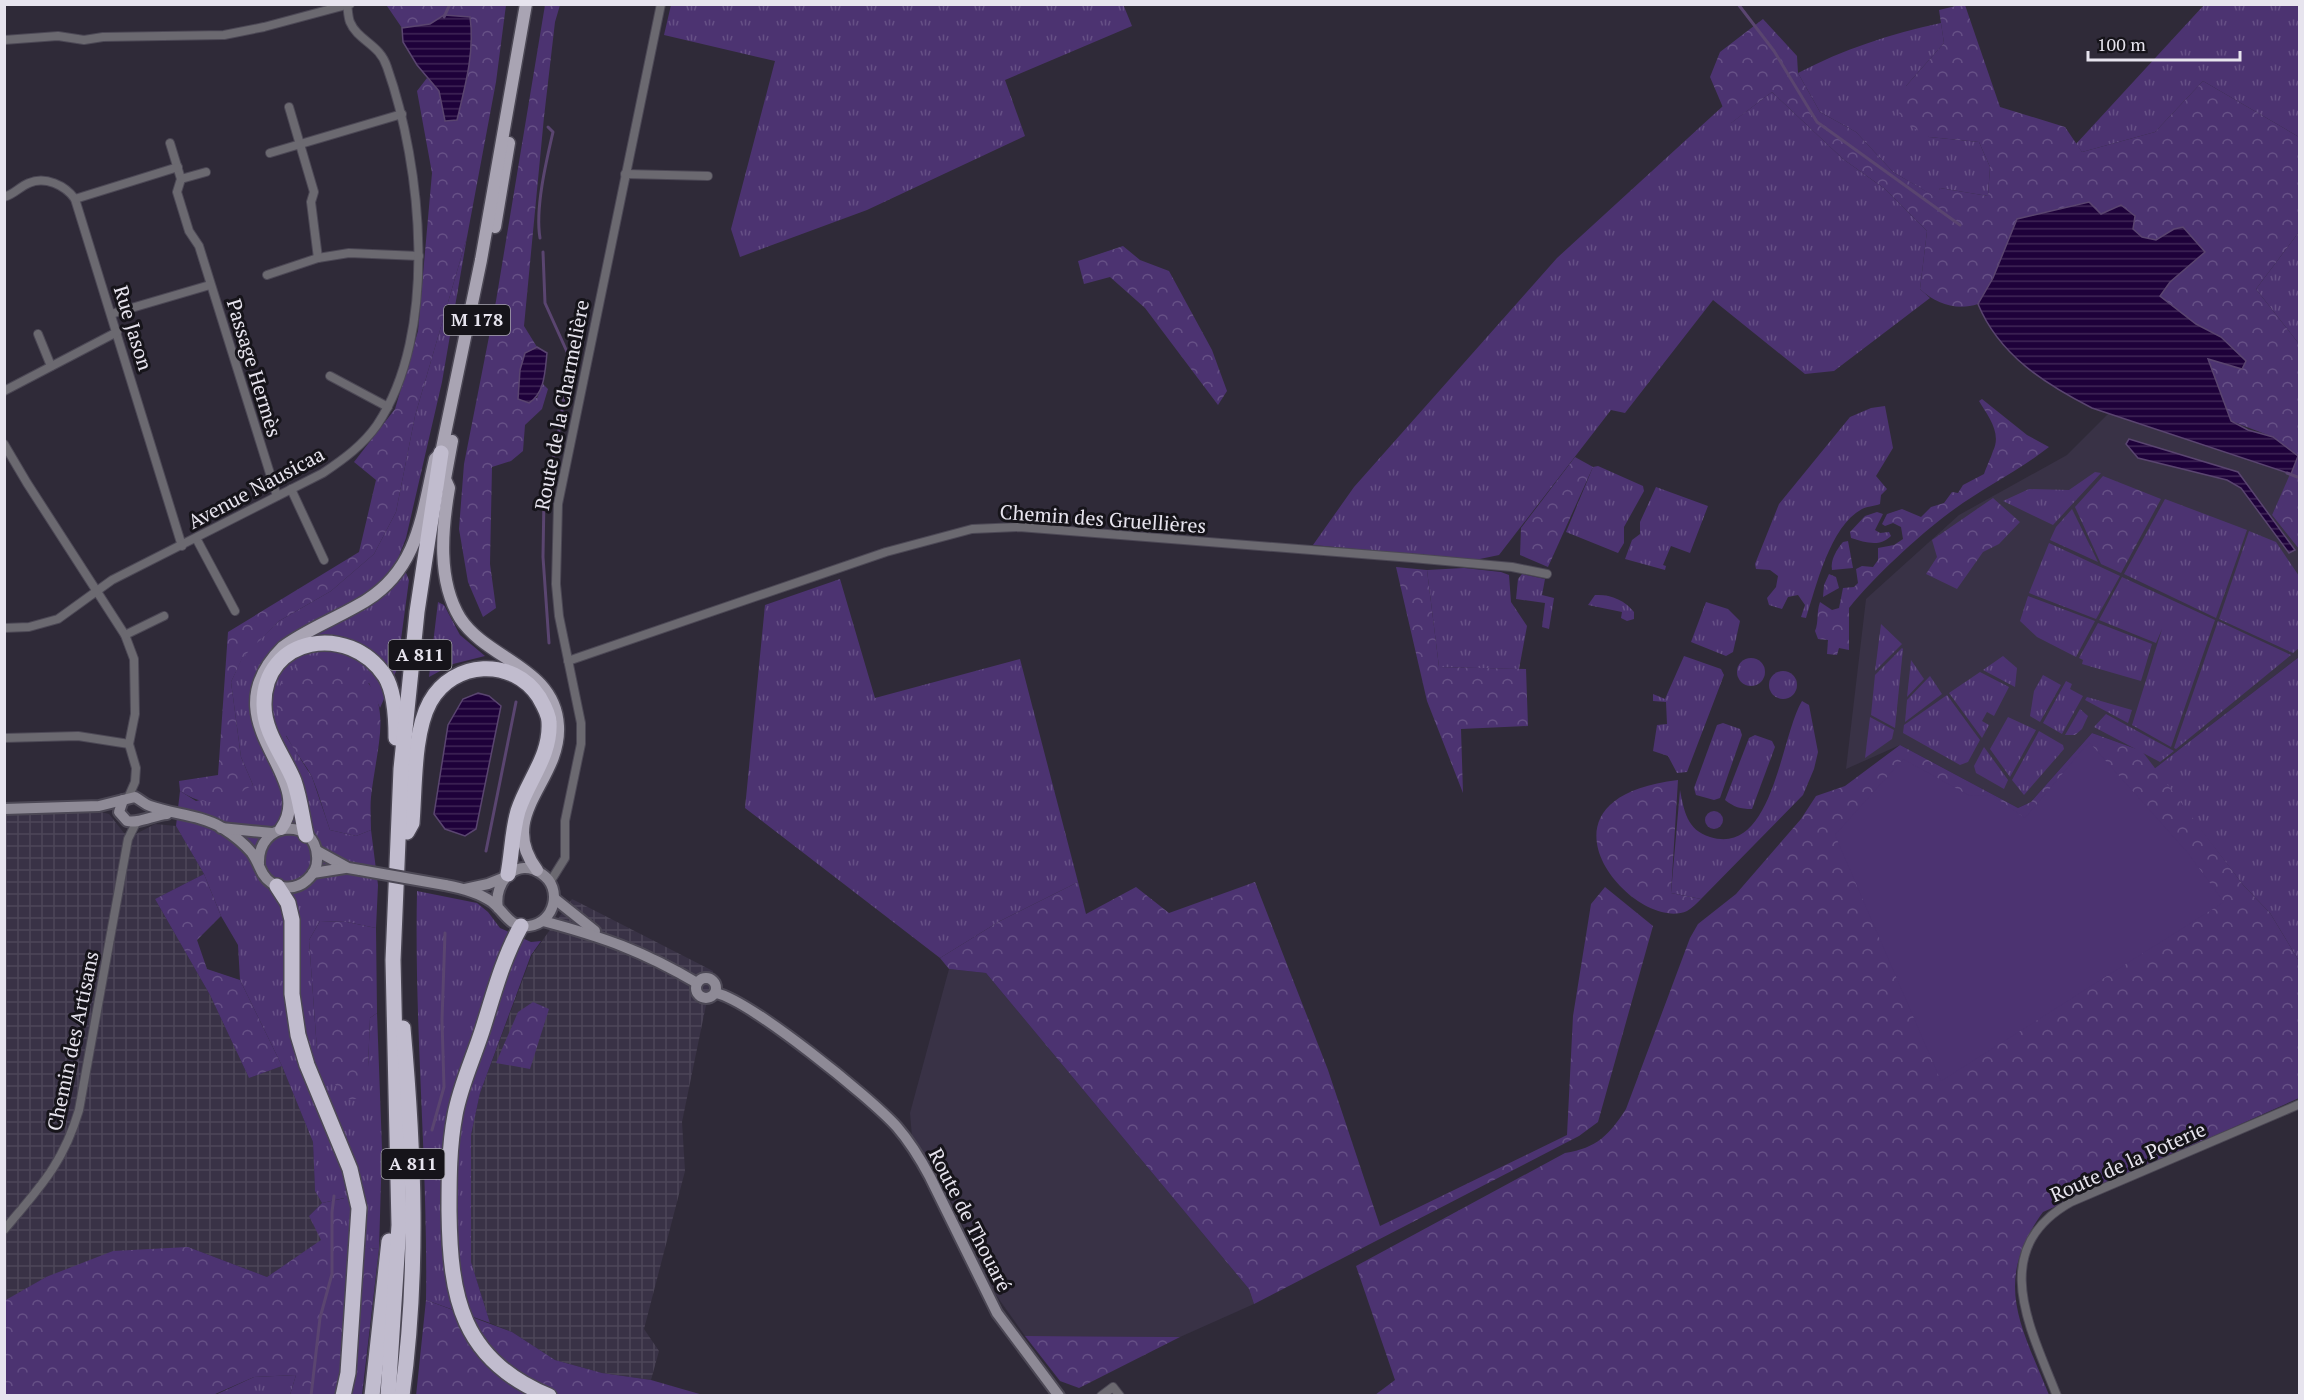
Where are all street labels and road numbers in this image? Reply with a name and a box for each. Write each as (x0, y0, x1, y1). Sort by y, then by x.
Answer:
street label: Rue Jason (108, 282, 159, 374)
street label: Passage Hermès (221, 295, 288, 440)
street label: Route de la Charmelière (528, 297, 595, 512)
road number: M 178 (444, 305, 510, 335)
street label: Avenue Nausicaa (183, 440, 329, 535)
street label: Chemin des Gruellières (999, 498, 1207, 539)
road number: A 811 (388, 640, 452, 670)
street label: Chemin des Artisans (40, 949, 105, 1133)
street label: Route de la Poterie (2046, 1115, 2210, 1208)
street label: Route de Thouaré (923, 1143, 1018, 1296)
road number: A 811 (382, 1149, 444, 1179)

